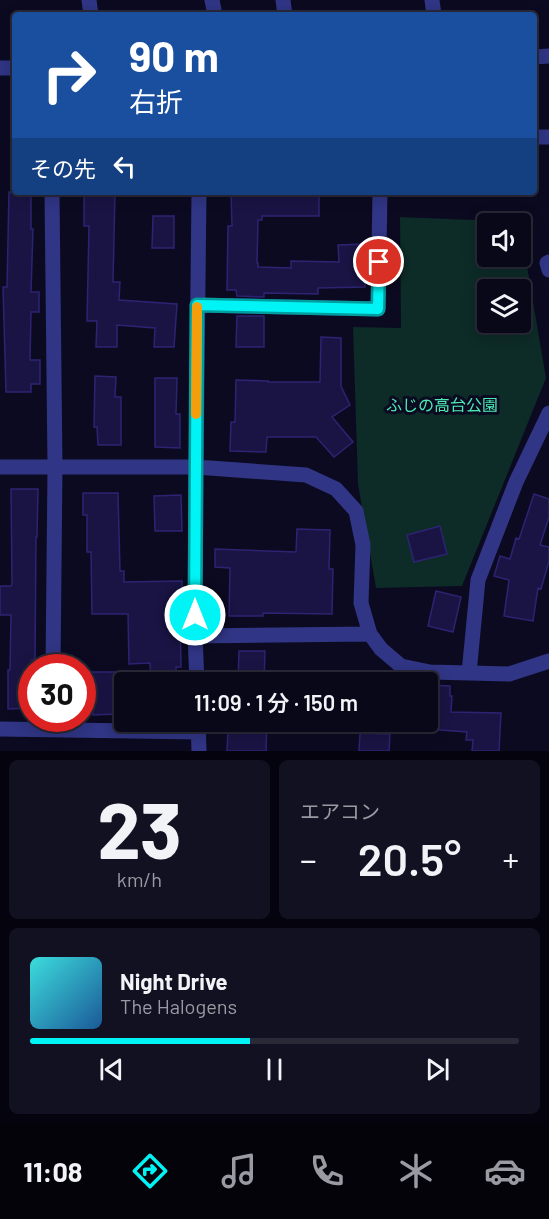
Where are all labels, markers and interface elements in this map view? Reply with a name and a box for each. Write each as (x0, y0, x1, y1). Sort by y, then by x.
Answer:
text: 90 m (129, 30, 219, 80)
icon: right (30, 36, 108, 114)
text: 右折 (129, 85, 183, 117)
icon: left (108, 150, 141, 183)
text: その先 (30, 155, 96, 181)
map controls (477, 213, 531, 333)
button: sound (477, 213, 531, 267)
pin (353, 236, 404, 287)
icon: arrive (362, 245, 395, 278)
button: layers (477, 279, 531, 333)
park label: ふじの高台公園 (386, 395, 498, 414)
position arrow (163, 583, 227, 647)
speed limit sign: 30 (18, 654, 96, 732)
text: 11:09 · 1 分 · 150 m (194, 689, 358, 715)
text: 23 (97, 781, 182, 875)
text: エアコン (300, 799, 380, 823)
text: 20.5° (358, 831, 461, 885)
text: − (300, 839, 317, 879)
text: + (502, 839, 519, 879)
text: km/h (117, 867, 162, 891)
text: Night Drive (120, 968, 228, 994)
text: The Halogens (120, 994, 237, 1018)
icon: previous (95, 1053, 128, 1086)
icon: pause (258, 1053, 291, 1086)
icon: next (421, 1053, 454, 1086)
icon: directions (129, 1150, 171, 1192)
icon: music (218, 1150, 260, 1192)
icon: phone (306, 1150, 348, 1192)
icon: climate (395, 1150, 437, 1192)
icon: car (484, 1150, 526, 1192)
text: 11:08 (23, 1155, 82, 1187)

